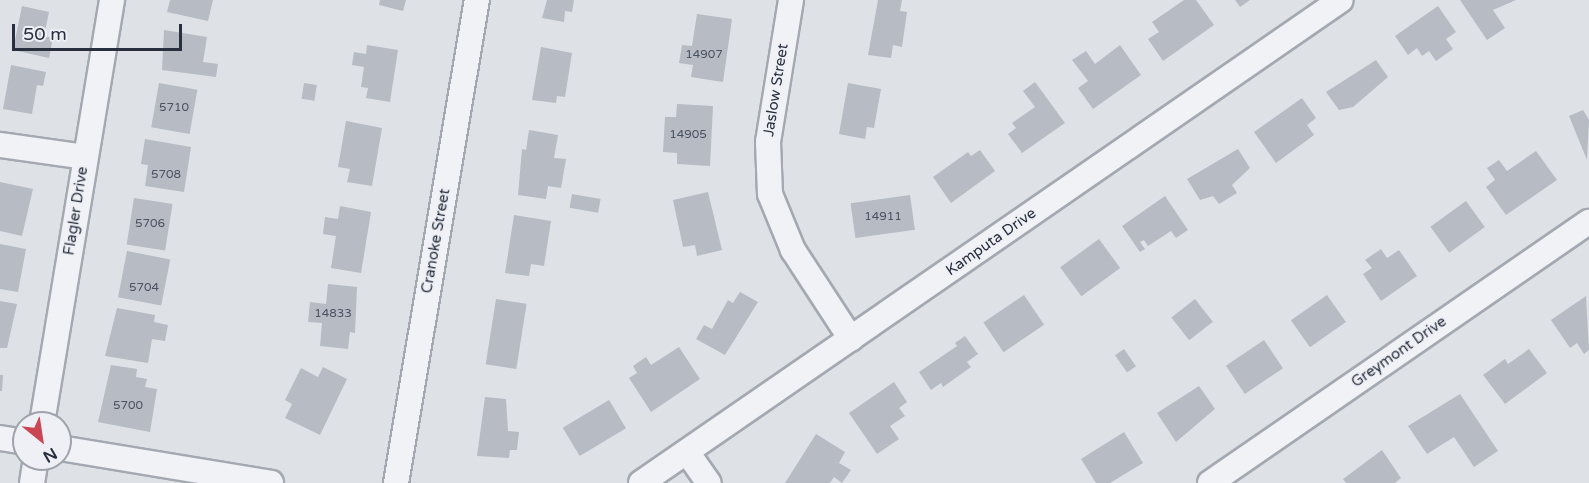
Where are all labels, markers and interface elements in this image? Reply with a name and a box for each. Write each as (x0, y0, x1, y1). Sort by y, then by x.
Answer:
scale bar (15, 12, 184, 50)
text: 50 m (23, 23, 67, 45)
street label: Jaslow Street (760, 42, 792, 138)
house number: 14907 (685, 48, 723, 62)
house number: 5710 (159, 101, 189, 115)
house number: 14905 (669, 128, 707, 142)
street label: Flagler Drive (60, 165, 92, 257)
house number: 5708 (151, 168, 181, 182)
street label: Cranoke Street (418, 187, 454, 295)
street label: Kamputa Drive (942, 204, 1040, 280)
house number: 14911 (864, 210, 902, 224)
house number: 5706 (135, 217, 165, 231)
house number: 5704 (129, 281, 159, 295)
house number: 14833 (314, 307, 352, 321)
street label: Greymont Drive (1348, 313, 1450, 391)
house number: 5700 (113, 399, 143, 413)
north arrow (12, 411, 72, 471)
text: N (39, 443, 61, 467)

